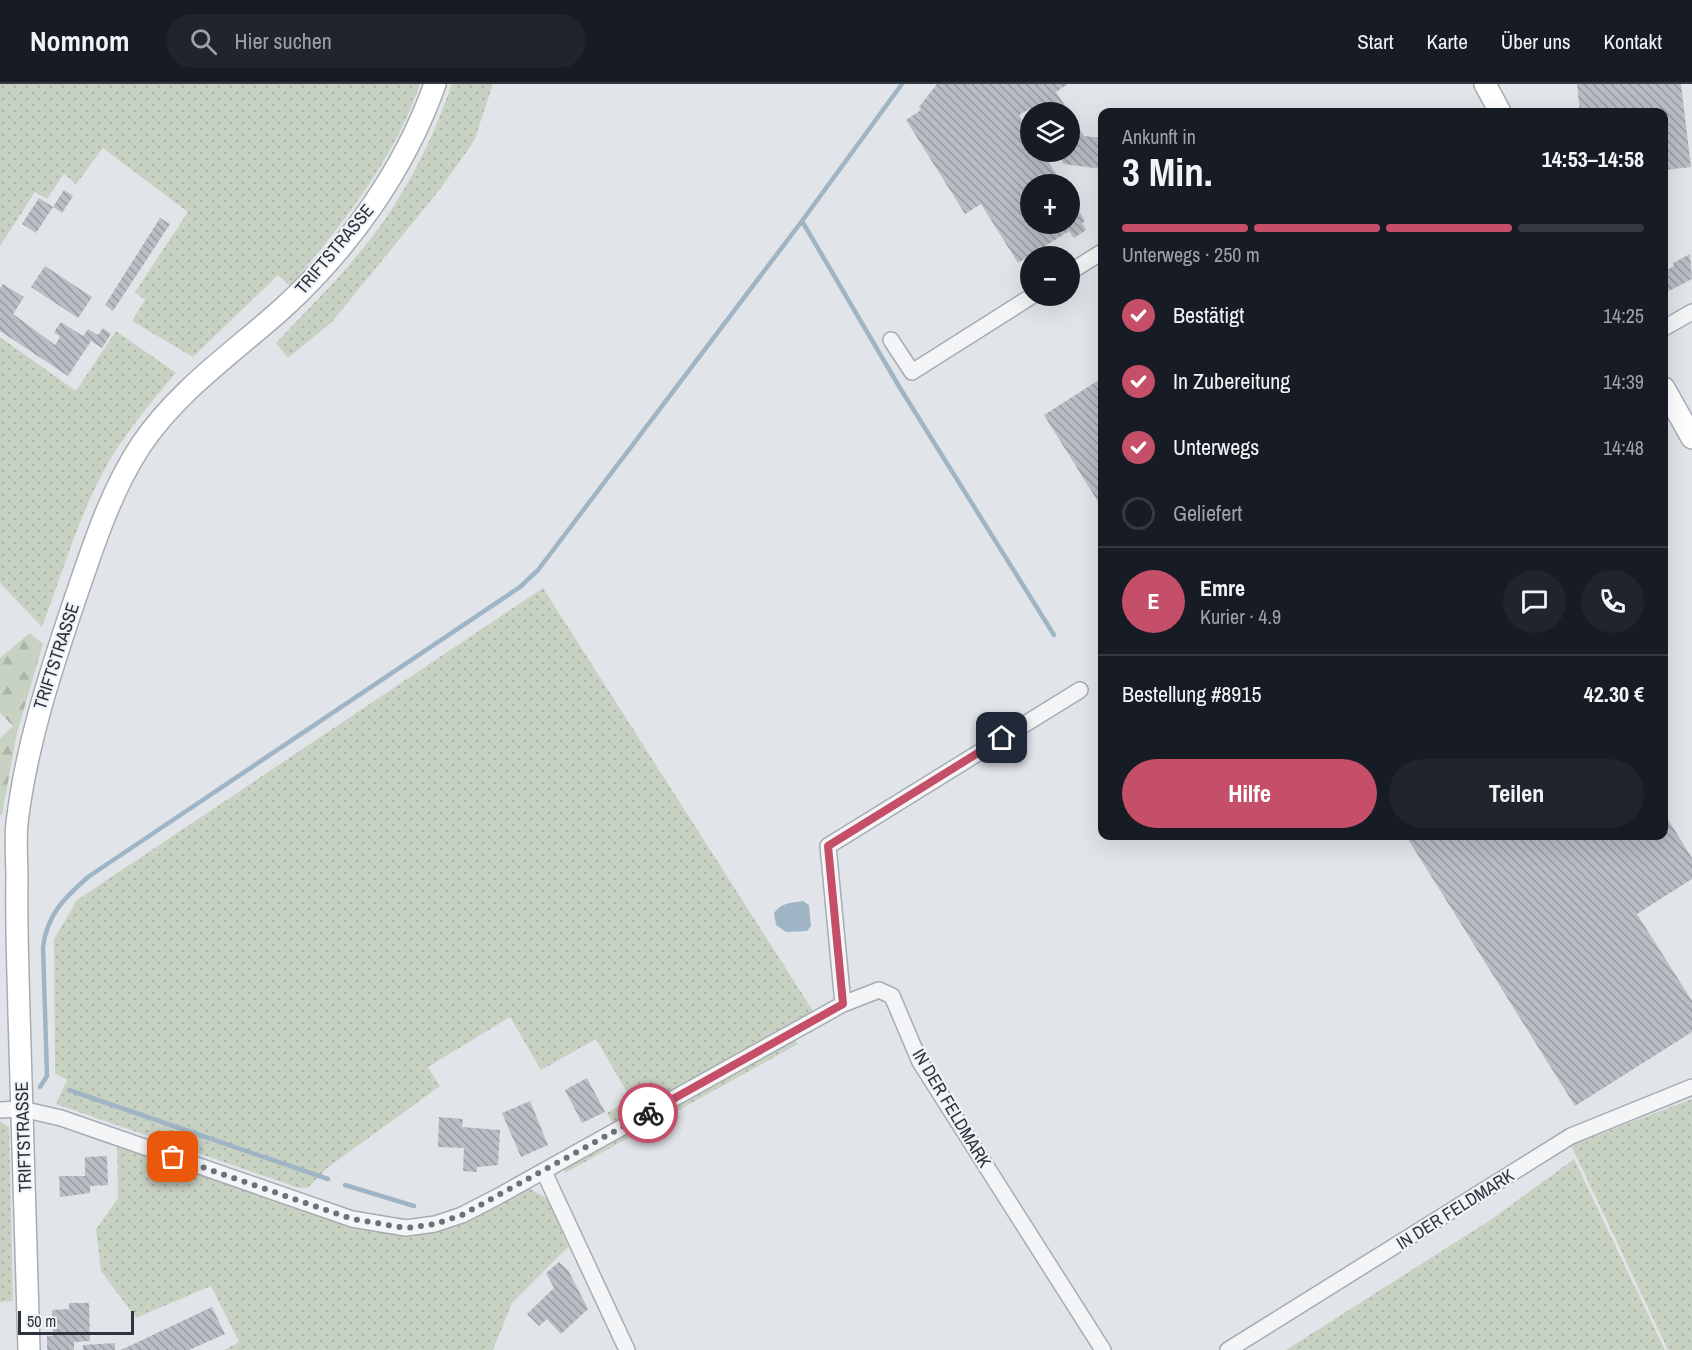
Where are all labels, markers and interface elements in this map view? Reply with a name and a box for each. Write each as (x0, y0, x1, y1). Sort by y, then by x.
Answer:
search box (166, 14, 586, 68)
text: Nomnom (30, 22, 130, 60)
icon: search (187, 25, 220, 58)
text: Hier suchen (235, 26, 332, 56)
text: Start (1357, 27, 1394, 56)
text: Karte (1427, 27, 1468, 56)
text: Über uns (1501, 27, 1571, 56)
text: Kontakt (1604, 27, 1662, 56)
map controls (1020, 102, 1080, 306)
button: layers (1020, 102, 1080, 162)
text: Ankunft in (1122, 123, 1196, 150)
text: 14:53–14:58 (1542, 144, 1644, 174)
text: 3 Min. (1122, 146, 1213, 198)
button: + (1020, 174, 1080, 234)
street label: TRIFTSTRASSE (289, 199, 379, 299)
text: Unterwegs · 250 m (1122, 241, 1260, 268)
button: − (1020, 246, 1080, 306)
icon: check (1122, 299, 1155, 332)
text: Bestätigt (1173, 300, 1244, 330)
text: 14:25 (1603, 302, 1644, 329)
icon: check (1122, 365, 1155, 398)
text: In Zubereitung (1173, 366, 1290, 396)
text: 14:39 (1603, 368, 1644, 395)
icon: check (1122, 431, 1155, 464)
text: Unterwegs (1173, 432, 1259, 462)
text: 14:48 (1603, 434, 1644, 461)
text: Geliefert (1173, 498, 1242, 528)
button: chat (1503, 570, 1566, 633)
button: phone (1581, 570, 1644, 633)
text: Emre (1200, 573, 1245, 603)
text: E (1147, 586, 1160, 616)
street label: TRIFTSTRASSE (27, 599, 85, 713)
text: Kurier · 4.9 (1200, 603, 1281, 630)
text: Bestellung #8915 (1122, 679, 1261, 709)
text: 42.30 € (1584, 679, 1644, 709)
pin (976, 712, 1027, 763)
icon: home (985, 721, 1018, 754)
button: Hilfe (1122, 759, 1377, 828)
button: Teilen (1389, 759, 1644, 828)
street label: IN DER FELDMARK (907, 1044, 997, 1172)
street label: TRIFTSTRASSE (9, 1081, 37, 1193)
courier (618, 1083, 678, 1143)
icon: bike (632, 1097, 665, 1130)
pin (147, 1131, 198, 1182)
icon: bag (156, 1140, 189, 1173)
street label: IN DER FELDMARK (1391, 1163, 1519, 1255)
scale bar (18, 1308, 134, 1336)
text: 50 m (27, 1310, 56, 1332)

